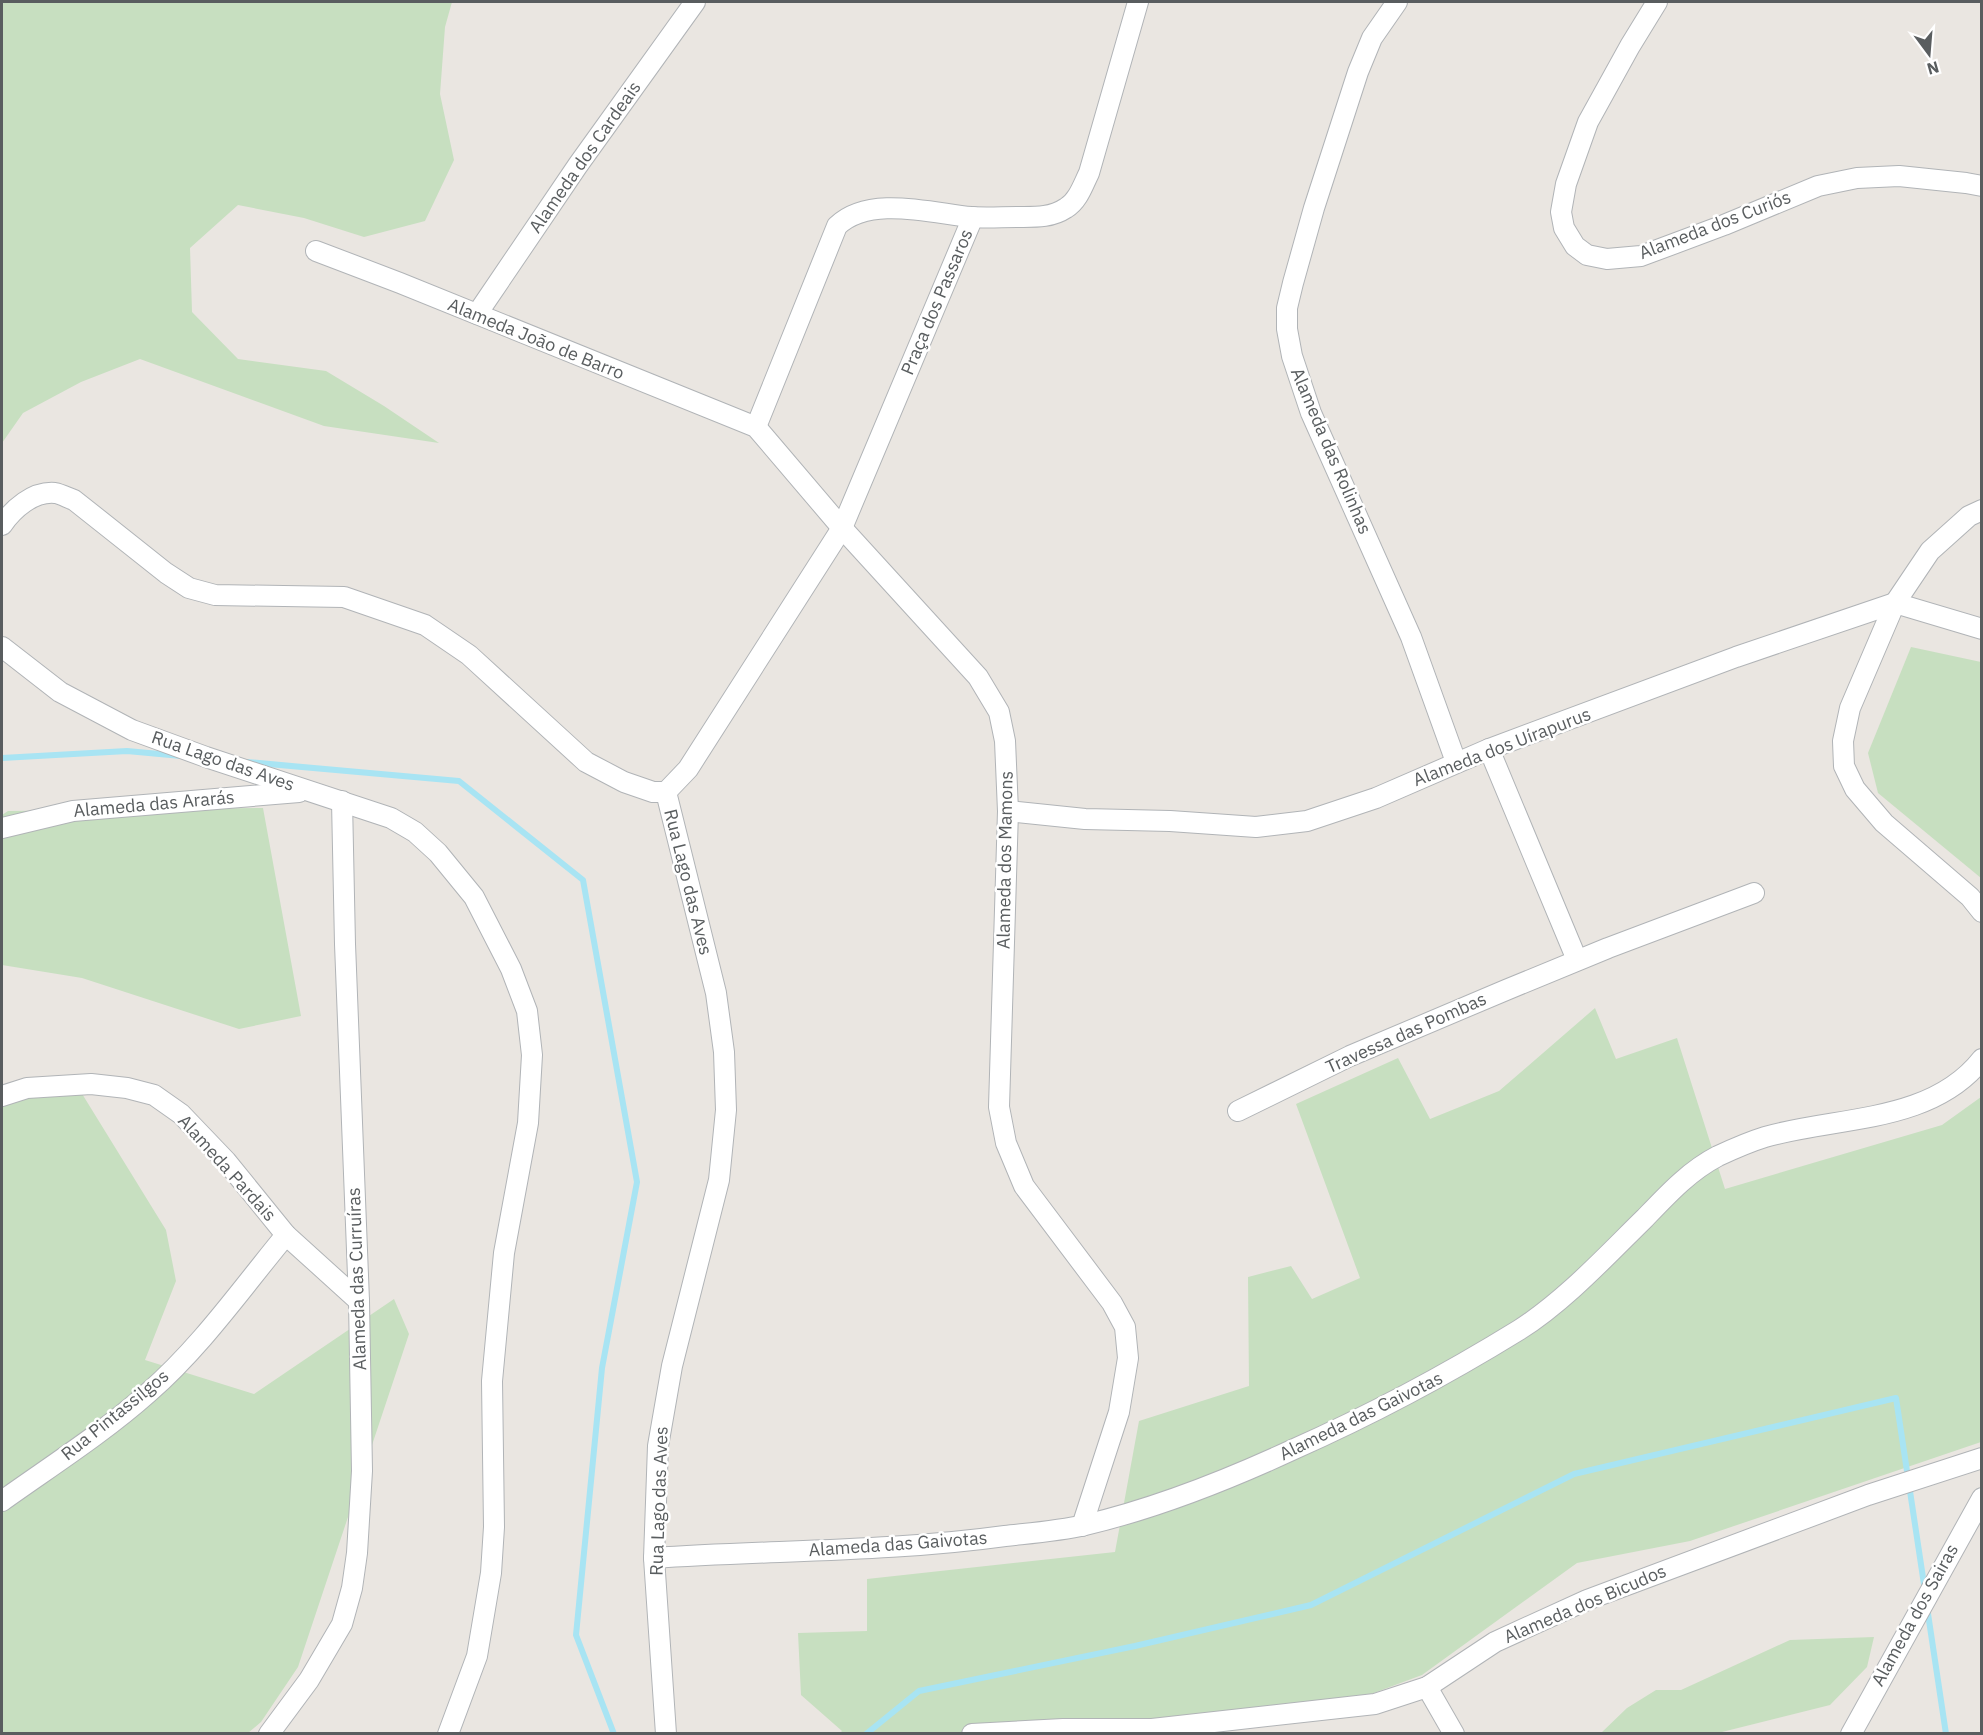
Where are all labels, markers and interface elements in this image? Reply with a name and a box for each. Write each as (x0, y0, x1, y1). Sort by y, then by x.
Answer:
north arrow (1899, 24, 1959, 84)
text: N (1925, 57, 1941, 80)
street label: Alameda dos Cardeais (524, 76, 646, 237)
street label: Alameda dos Curiós (1636, 185, 1794, 264)
street label: Praça dos Passaros (895, 225, 978, 378)
street label: Alameda João de Barro (445, 293, 628, 384)
street label: Alameda das Rolinhas (1286, 364, 1377, 537)
street label: Alameda dos Uírapurus (1410, 702, 1594, 791)
street label: Rua Lago das Aves (149, 725, 298, 796)
street label: Alameda dos Mamons (991, 771, 1018, 949)
street label: Alameda das Ararás (72, 785, 235, 822)
street label: Rua Lago das Aves (659, 807, 718, 957)
street label: Travessa das Pombas (1322, 987, 1490, 1078)
street label: Alameda Pardais (173, 1109, 281, 1226)
street label: Alameda das Curruíras (342, 1187, 371, 1371)
street label: Rua Pintassilgos (56, 1364, 173, 1465)
street label: Alameda das Gaivotas (1275, 1366, 1446, 1465)
street label: Rua Lago das Aves (644, 1426, 673, 1576)
street label: Alameda das Gaivotas (808, 1526, 988, 1561)
street label: Alameda dos Sairas (1866, 1540, 1963, 1690)
street label: Alameda dos Bicudos (1500, 1559, 1670, 1648)

